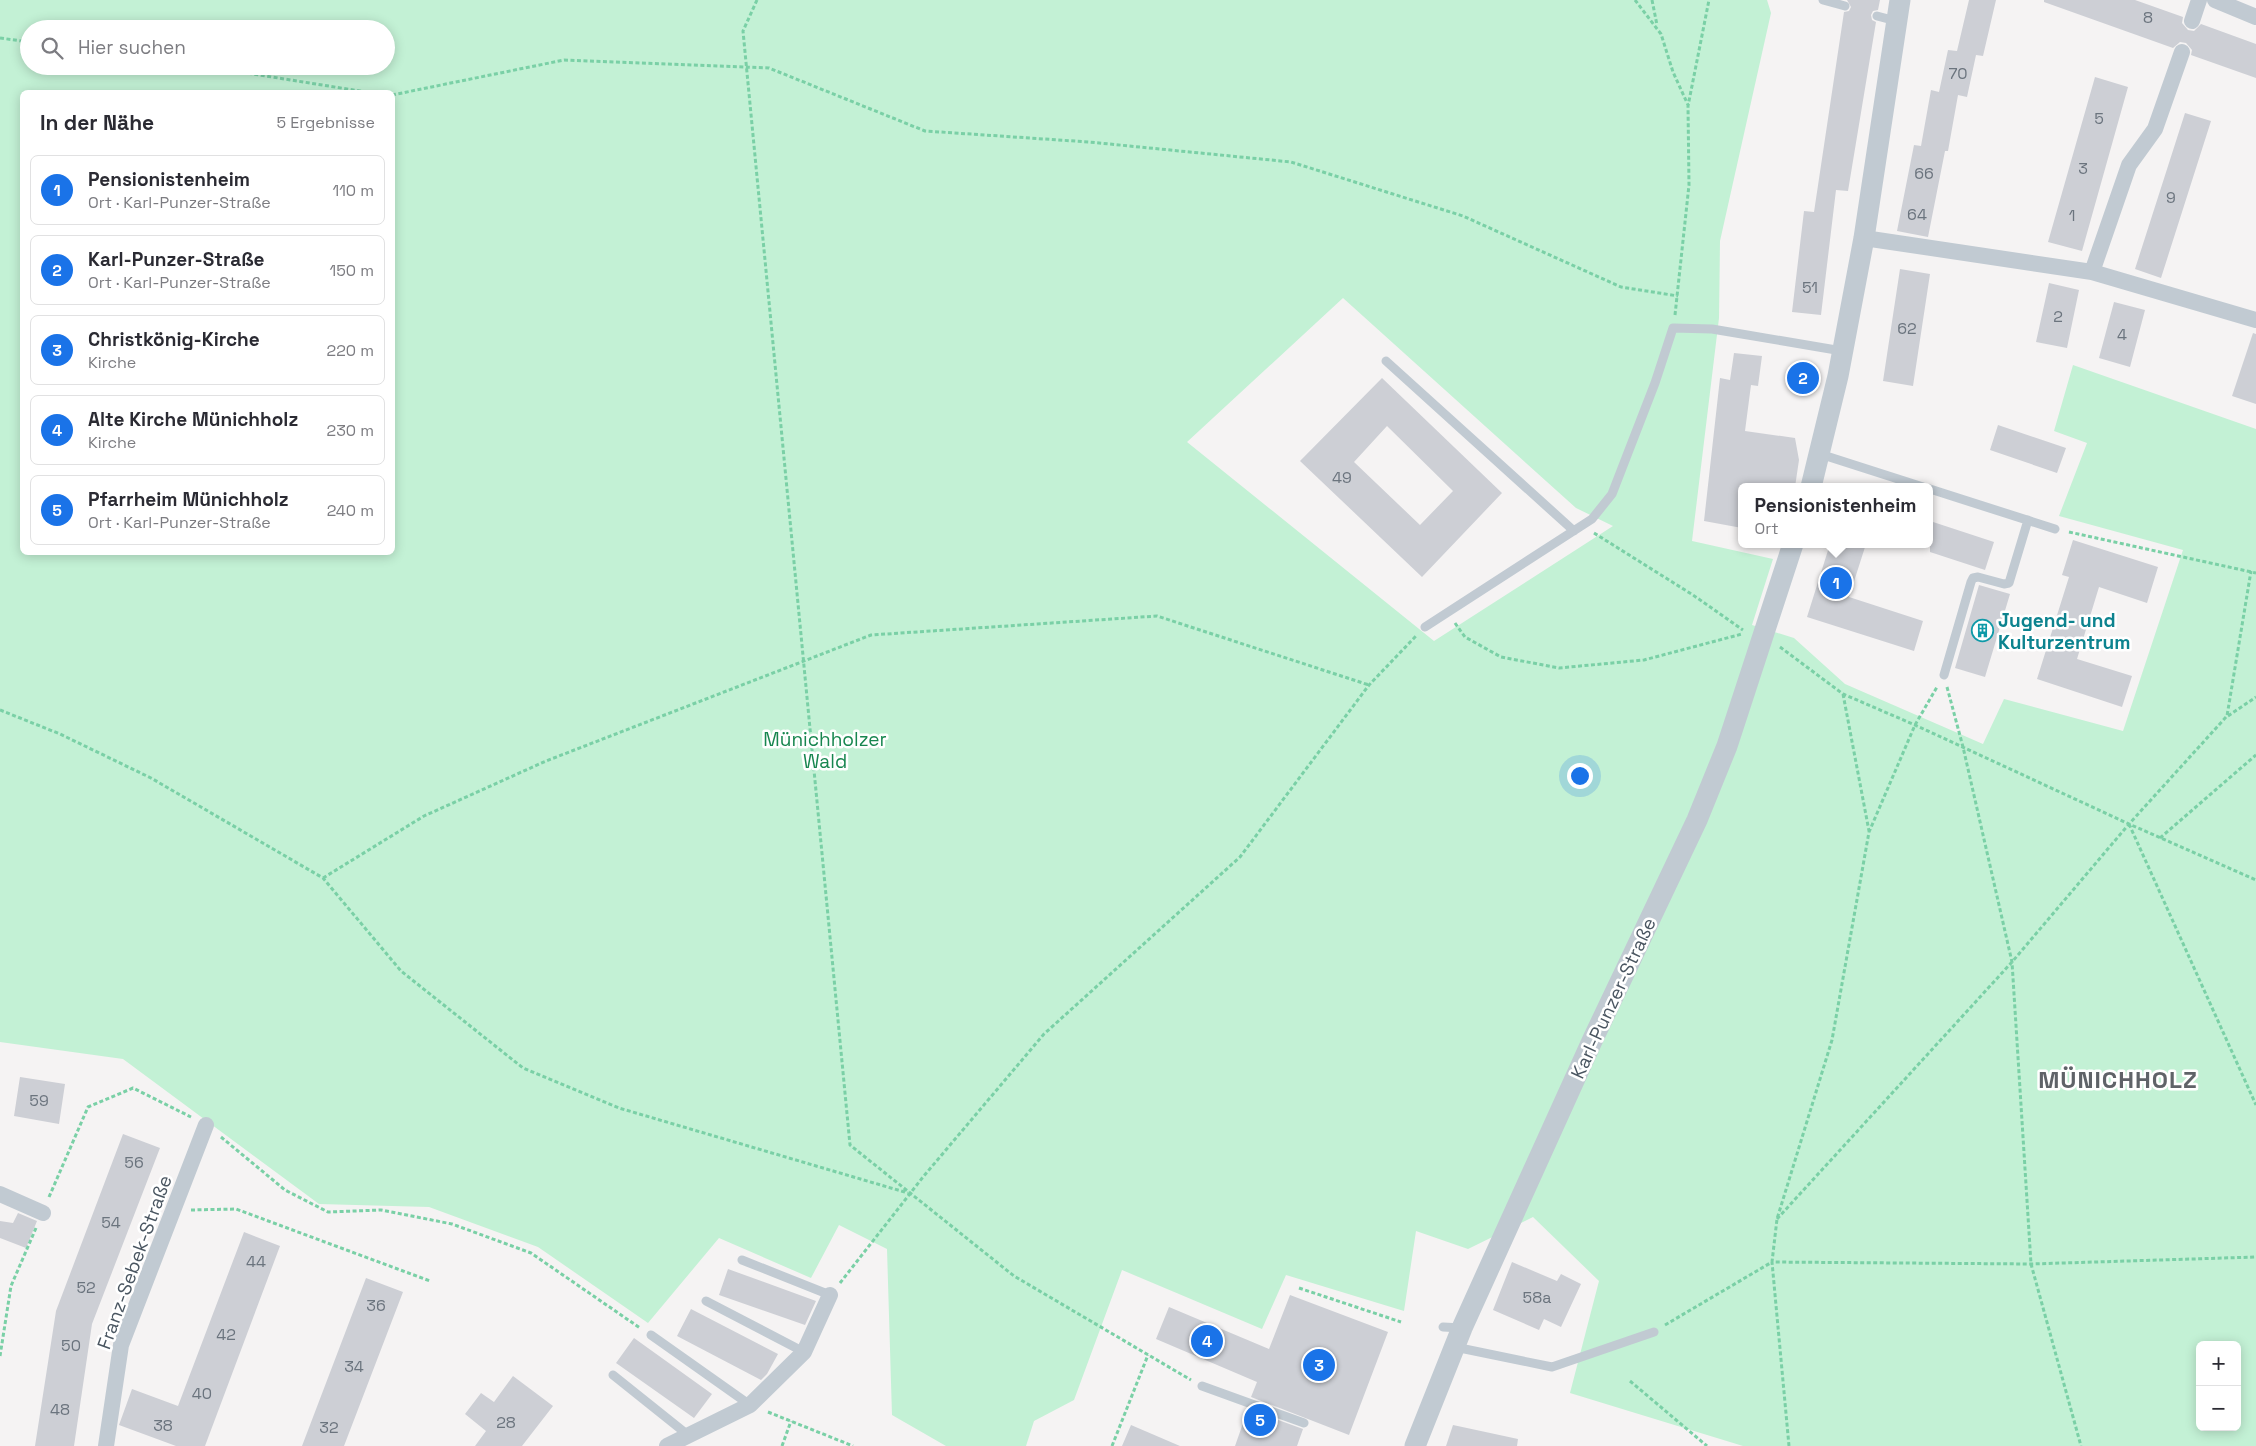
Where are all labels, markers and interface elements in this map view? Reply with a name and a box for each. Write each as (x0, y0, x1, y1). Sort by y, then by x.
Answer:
house number: 8 (2143, 7, 2153, 28)
search box (20, 20, 395, 75)
icon: search (38, 34, 66, 62)
text: Hier suchen (78, 35, 186, 60)
house number: 70 (1948, 63, 1968, 84)
house number: 5 (2094, 108, 2104, 129)
text: In der Nähe (40, 109, 154, 136)
text: 5 Ergebnisse (276, 112, 375, 133)
house number: 3 (2078, 158, 2088, 179)
house number: 66 (1914, 163, 1934, 184)
text: Pensionistenheim (88, 167, 250, 192)
text: 1 (53, 180, 61, 201)
text: 110 m (332, 180, 374, 201)
house number: 9 (2166, 187, 2176, 208)
text: Ort · Karl-Punzer-Straße (88, 192, 271, 213)
house number: 64 (1907, 204, 1927, 225)
house number: 1 (2069, 205, 2075, 226)
text: Karl-Punzer-Straße (88, 247, 265, 272)
text: 2 (52, 260, 62, 281)
text: 150 m (330, 260, 374, 281)
text: Ort · Karl-Punzer-Straße (88, 272, 271, 293)
house number: 51 (1802, 277, 1818, 298)
house number: 2 (2053, 306, 2063, 327)
house number: 62 (1897, 318, 1917, 339)
house number: 4 (2117, 324, 2127, 345)
text: Christkönig-Kirche (88, 327, 260, 352)
text: 3 (52, 340, 62, 361)
text: 220 m (327, 340, 374, 361)
text: Kirche (88, 352, 136, 373)
pin: 2 (1787, 359, 1819, 397)
text: Alte Kirche Münichholz (88, 407, 298, 432)
text: 4 (52, 420, 62, 441)
text: 230 m (327, 420, 374, 441)
text: Kirche (88, 432, 136, 453)
house number: 49 (1332, 467, 1352, 488)
popup (1738, 483, 1933, 548)
text: Pfarrheim Münichholz (88, 487, 289, 512)
text: Pensionistenheim (1754, 493, 1917, 518)
text: 5 (52, 500, 62, 521)
text: 240 m (327, 500, 374, 521)
text: Ort · Karl-Punzer-Straße (88, 512, 271, 533)
text: Ort (1754, 518, 1779, 539)
pin: 1 (1820, 564, 1852, 602)
place label: Jugend- und Kulturzentrum (1998, 608, 2131, 655)
building icon: Jugend- und Kulturzentrum (1970, 619, 1994, 643)
park label: Münichholzer Wald (763, 727, 887, 774)
your location (1567, 763, 1593, 789)
street label: Karl-Punzer-Straße (1565, 914, 1662, 1083)
district label: MÜNICHHOLZ (2038, 1064, 2198, 1095)
house number: 59 (29, 1090, 49, 1111)
house number: 56 (124, 1152, 144, 1173)
street label: Franz-Sebek-Straße (91, 1172, 178, 1353)
house number: 54 (101, 1212, 121, 1233)
house number: 44 (246, 1251, 266, 1272)
house number: 52 (76, 1277, 96, 1298)
house number: 58a (1523, 1287, 1551, 1308)
house number: 36 (366, 1295, 386, 1316)
pin: 4 (1191, 1322, 1223, 1360)
house number: 42 (216, 1324, 236, 1345)
house number: 50 (61, 1335, 81, 1356)
map controls (2196, 1341, 2241, 1431)
button: + (2196, 1341, 2241, 1386)
pin: 3 (1303, 1346, 1335, 1384)
house number: 34 (344, 1356, 364, 1377)
house number: 40 (192, 1383, 212, 1404)
button: − (2196, 1386, 2241, 1431)
house number: 48 (50, 1399, 70, 1420)
pin: 5 (1244, 1401, 1276, 1439)
house number: 28 (496, 1412, 516, 1433)
house number: 38 (153, 1415, 173, 1436)
house number: 32 (319, 1417, 339, 1438)

